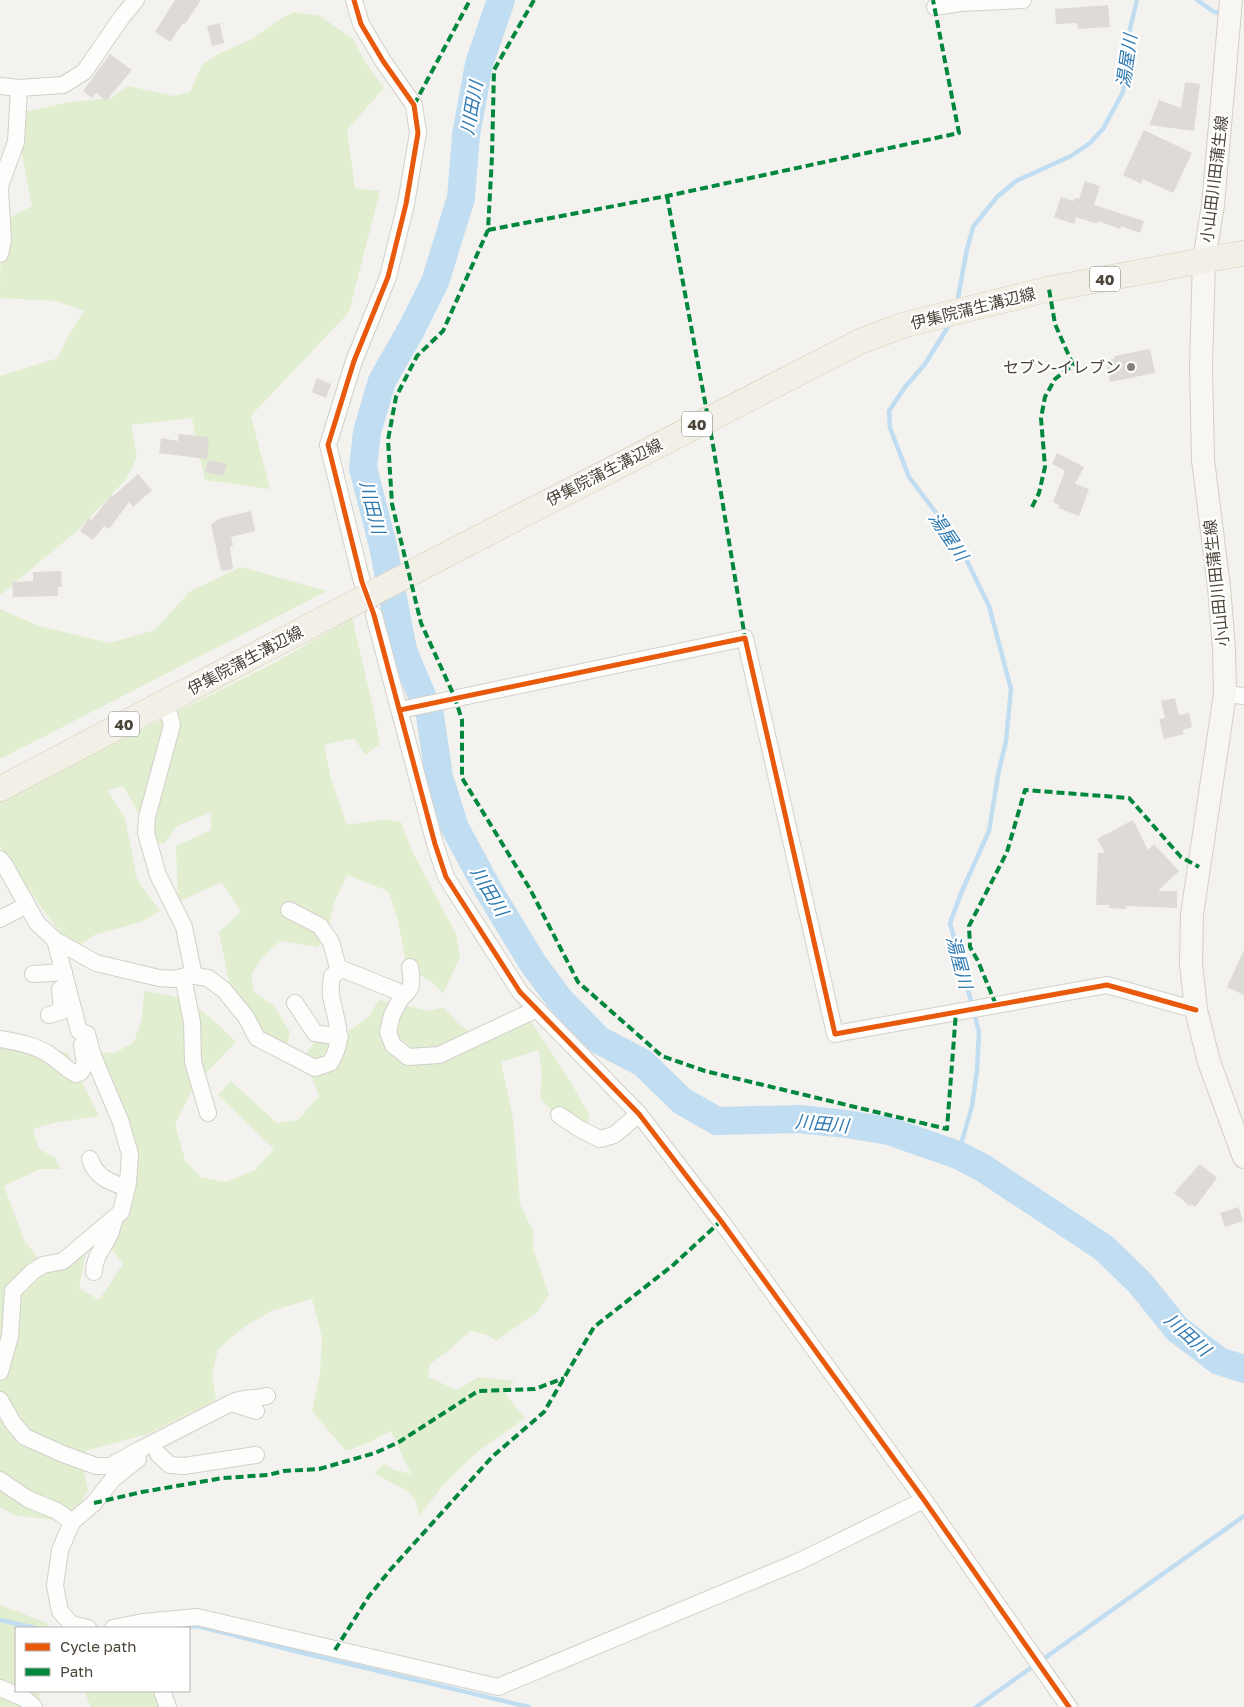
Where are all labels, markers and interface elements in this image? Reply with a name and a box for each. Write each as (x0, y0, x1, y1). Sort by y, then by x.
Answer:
water label: 湯屋川 (1111, 31, 1141, 89)
water label: 川田川 (455, 78, 487, 136)
street label: 小山田川田蒲生線 (1196, 114, 1232, 244)
road number: 40 (1090, 266, 1120, 292)
street label: 伊集院蒲生溝辺線 (908, 283, 1038, 333)
place label: セブン-イレブン (1003, 357, 1121, 377)
marker: セブン-イレブン (1125, 361, 1137, 373)
road number: 40 (682, 412, 712, 436)
street label: 伊集院蒲生溝辺線 (542, 434, 666, 510)
water label: 川田川 (356, 478, 391, 538)
water label: 湯屋川 (925, 507, 974, 566)
street label: 小山田川田蒲生線 (1199, 518, 1233, 648)
street label: 伊集院蒲生溝辺線 (184, 621, 306, 699)
road number: 40 (109, 712, 139, 736)
water label: 川田川 (467, 862, 514, 922)
water label: 湯屋川 (942, 933, 978, 993)
water label: 川田川 (794, 1110, 852, 1136)
water label: 川田川 (1161, 1308, 1217, 1362)
legend (15, 1627, 190, 1692)
text: Cycle path (60, 1637, 136, 1655)
text: Path (60, 1662, 93, 1680)

